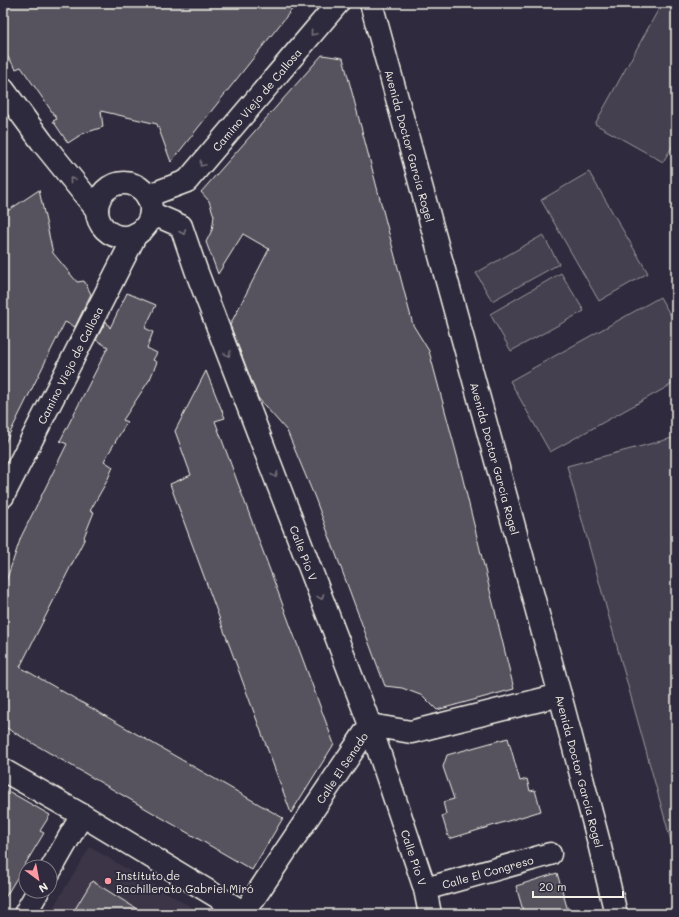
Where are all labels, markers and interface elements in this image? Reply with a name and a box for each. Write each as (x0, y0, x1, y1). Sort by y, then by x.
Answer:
one-way arrow (310, 28, 317, 35)
street label: Camino Viejo de Callosa (209, 45, 304, 154)
street label: Avenida Doctor García Rogel (382, 68, 438, 224)
one-way arrow (199, 159, 206, 167)
one-way arrow (70, 177, 77, 184)
one-way arrow (178, 228, 186, 235)
street label: Camino Viejo de Callosa (33, 303, 106, 426)
one-way arrow (224, 350, 232, 357)
street label: Avenida Doctor García Rogel (467, 380, 523, 536)
one-way arrow (270, 472, 278, 479)
street label: Calle Pío V (287, 523, 322, 583)
one-way arrow (316, 593, 324, 600)
street label: Avenida Doctor García Rogel (553, 693, 607, 849)
street label: Calle El Senado (312, 729, 371, 806)
street label: Calle Pío V (398, 828, 431, 887)
street label: Calle El Congreso (440, 851, 535, 891)
north arrow (18, 859, 58, 899)
place label: Instituto de Bachillerato Gabriel Miró (116, 868, 254, 896)
scale bar (533, 873, 623, 899)
marker: Instituto de Bachillerato Gabriel Miró (103, 876, 113, 886)
text: 20 m (539, 878, 567, 894)
text: N (36, 879, 51, 896)

